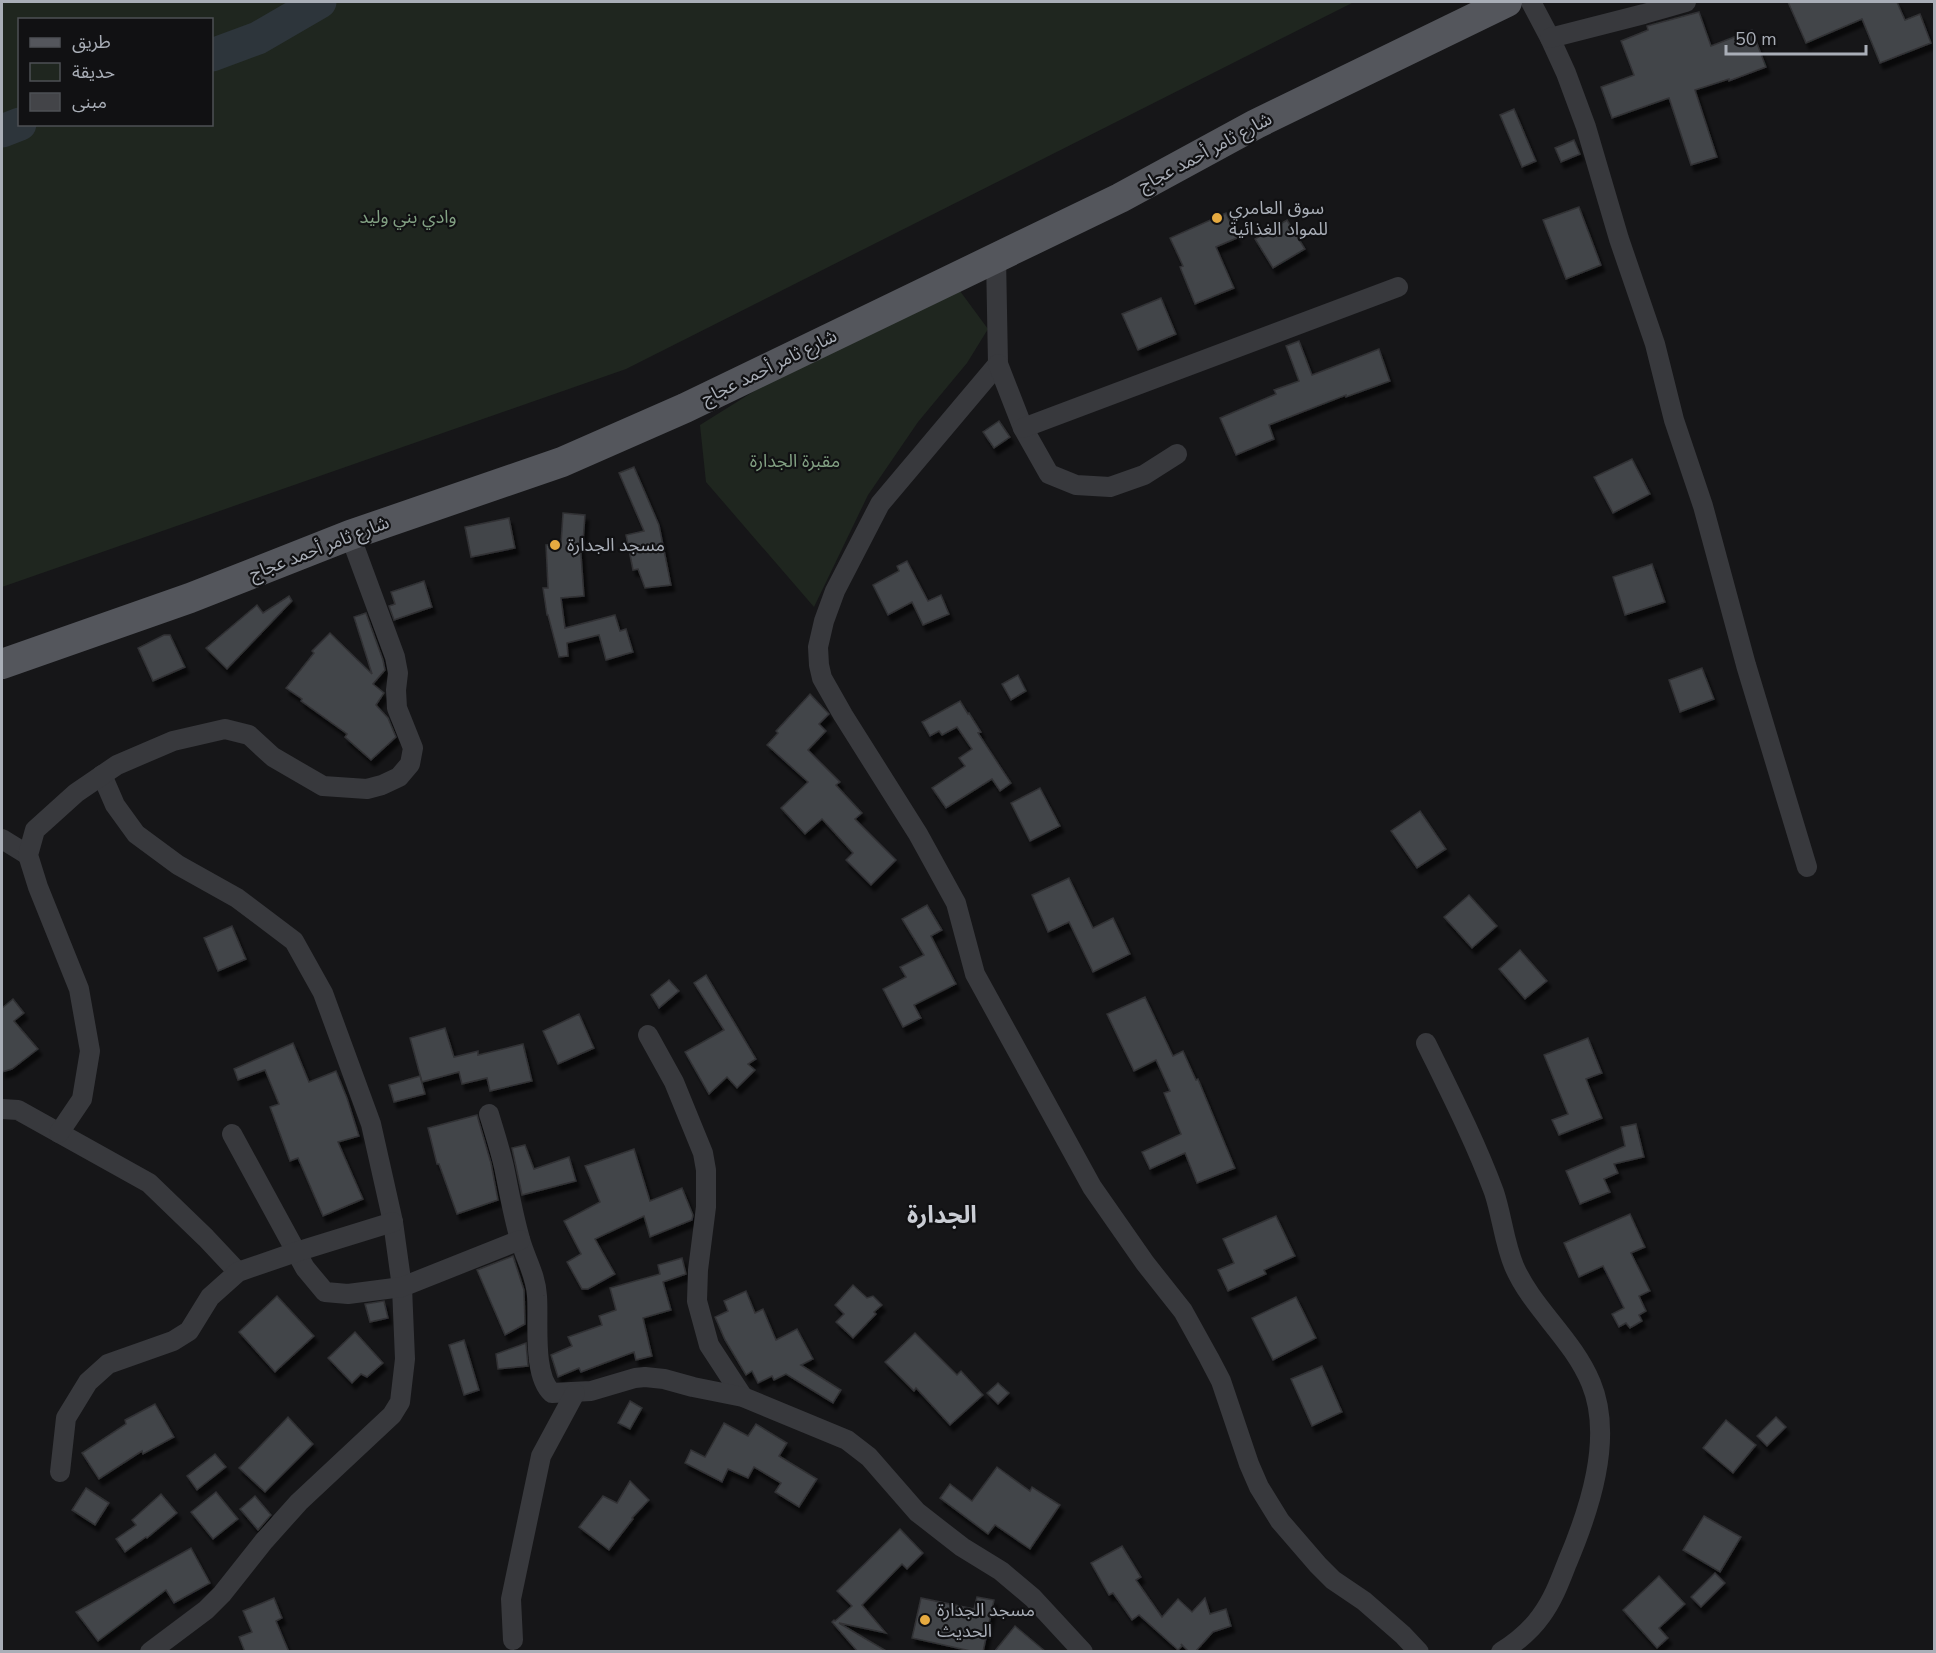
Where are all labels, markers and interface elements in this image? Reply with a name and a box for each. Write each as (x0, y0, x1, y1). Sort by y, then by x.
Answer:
legend (18, 18, 213, 126)
scale bar (1726, 18, 1866, 56)
text: 50 m (1735, 27, 1777, 51)
text: طريق (72, 30, 111, 54)
text: حديقة (72, 60, 115, 84)
text: مبنى (72, 90, 107, 114)
street label: شارع ثامر أحمد عجاج (1134, 107, 1277, 199)
place label: سوق العامري للمواد الغذائية (1229, 196, 1328, 241)
park label: وادي بني وليد (359, 205, 457, 230)
marker: سوق العامري للمواد الغذائية (1210, 211, 1224, 225)
street label: شارع ثامر أحمد عجاج (697, 324, 842, 412)
park label: مقبرة الجدارة (750, 449, 840, 473)
street label: شارع ثامر أحمد عجاج (246, 510, 393, 588)
place label: مسجد الجدارة (567, 533, 665, 557)
marker: مسجد الجدارة (548, 538, 562, 552)
district label: الجدارة (907, 1199, 977, 1231)
place label: مسجد الجدارة الحديث (937, 1598, 1035, 1643)
marker: مسجد الجدارة الحديث (918, 1613, 932, 1627)

